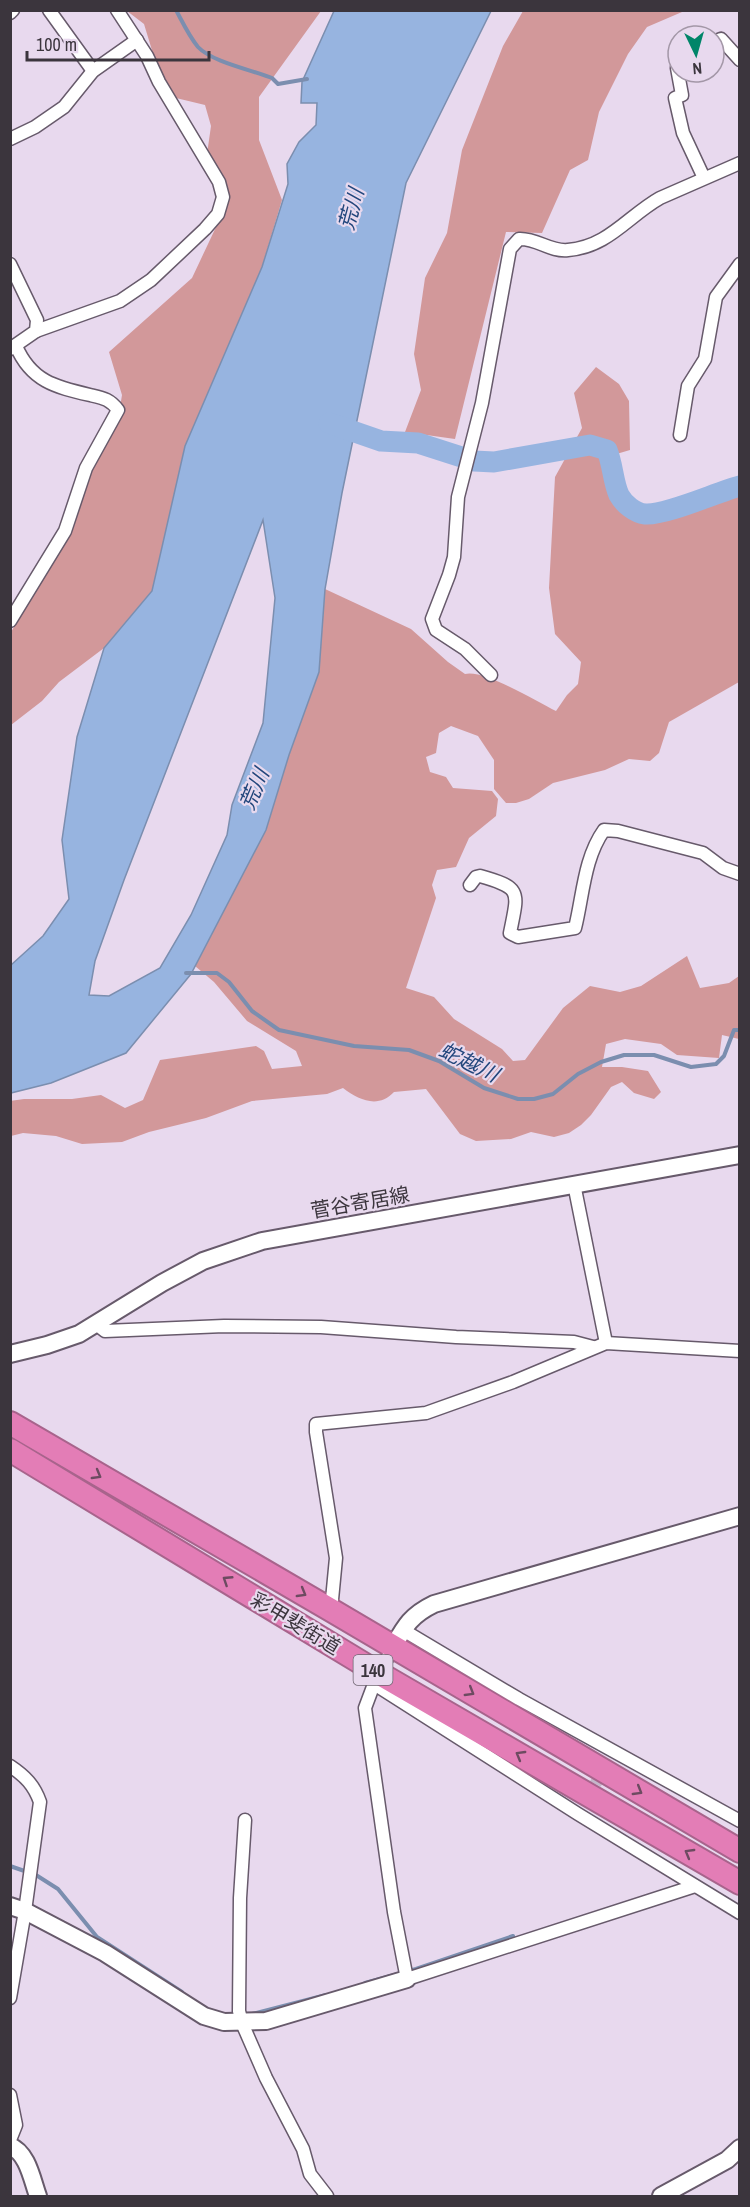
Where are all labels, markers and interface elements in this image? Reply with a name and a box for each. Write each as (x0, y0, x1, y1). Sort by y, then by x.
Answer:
scale bar (27, 24, 208, 62)
north arrow (666, 24, 726, 84)
text: 100 m (36, 32, 77, 57)
text: N (692, 58, 703, 80)
water label: 荒川 (332, 183, 371, 233)
water label: 荒川 (232, 762, 276, 814)
water label: 蛇越川 (434, 1035, 505, 1090)
street label: 菅谷寄居線 (308, 1180, 412, 1224)
one-way arrow (91, 1467, 101, 1479)
one-way arrow (222, 1576, 233, 1587)
street label: 彩甲斐街道 (246, 1586, 346, 1660)
one-way arrow (296, 1586, 306, 1597)
road number: 140 (354, 1655, 392, 1685)
one-way arrow (464, 1685, 474, 1697)
one-way arrow (516, 1751, 526, 1763)
one-way arrow (632, 1784, 642, 1796)
one-way arrow (685, 1849, 695, 1860)

